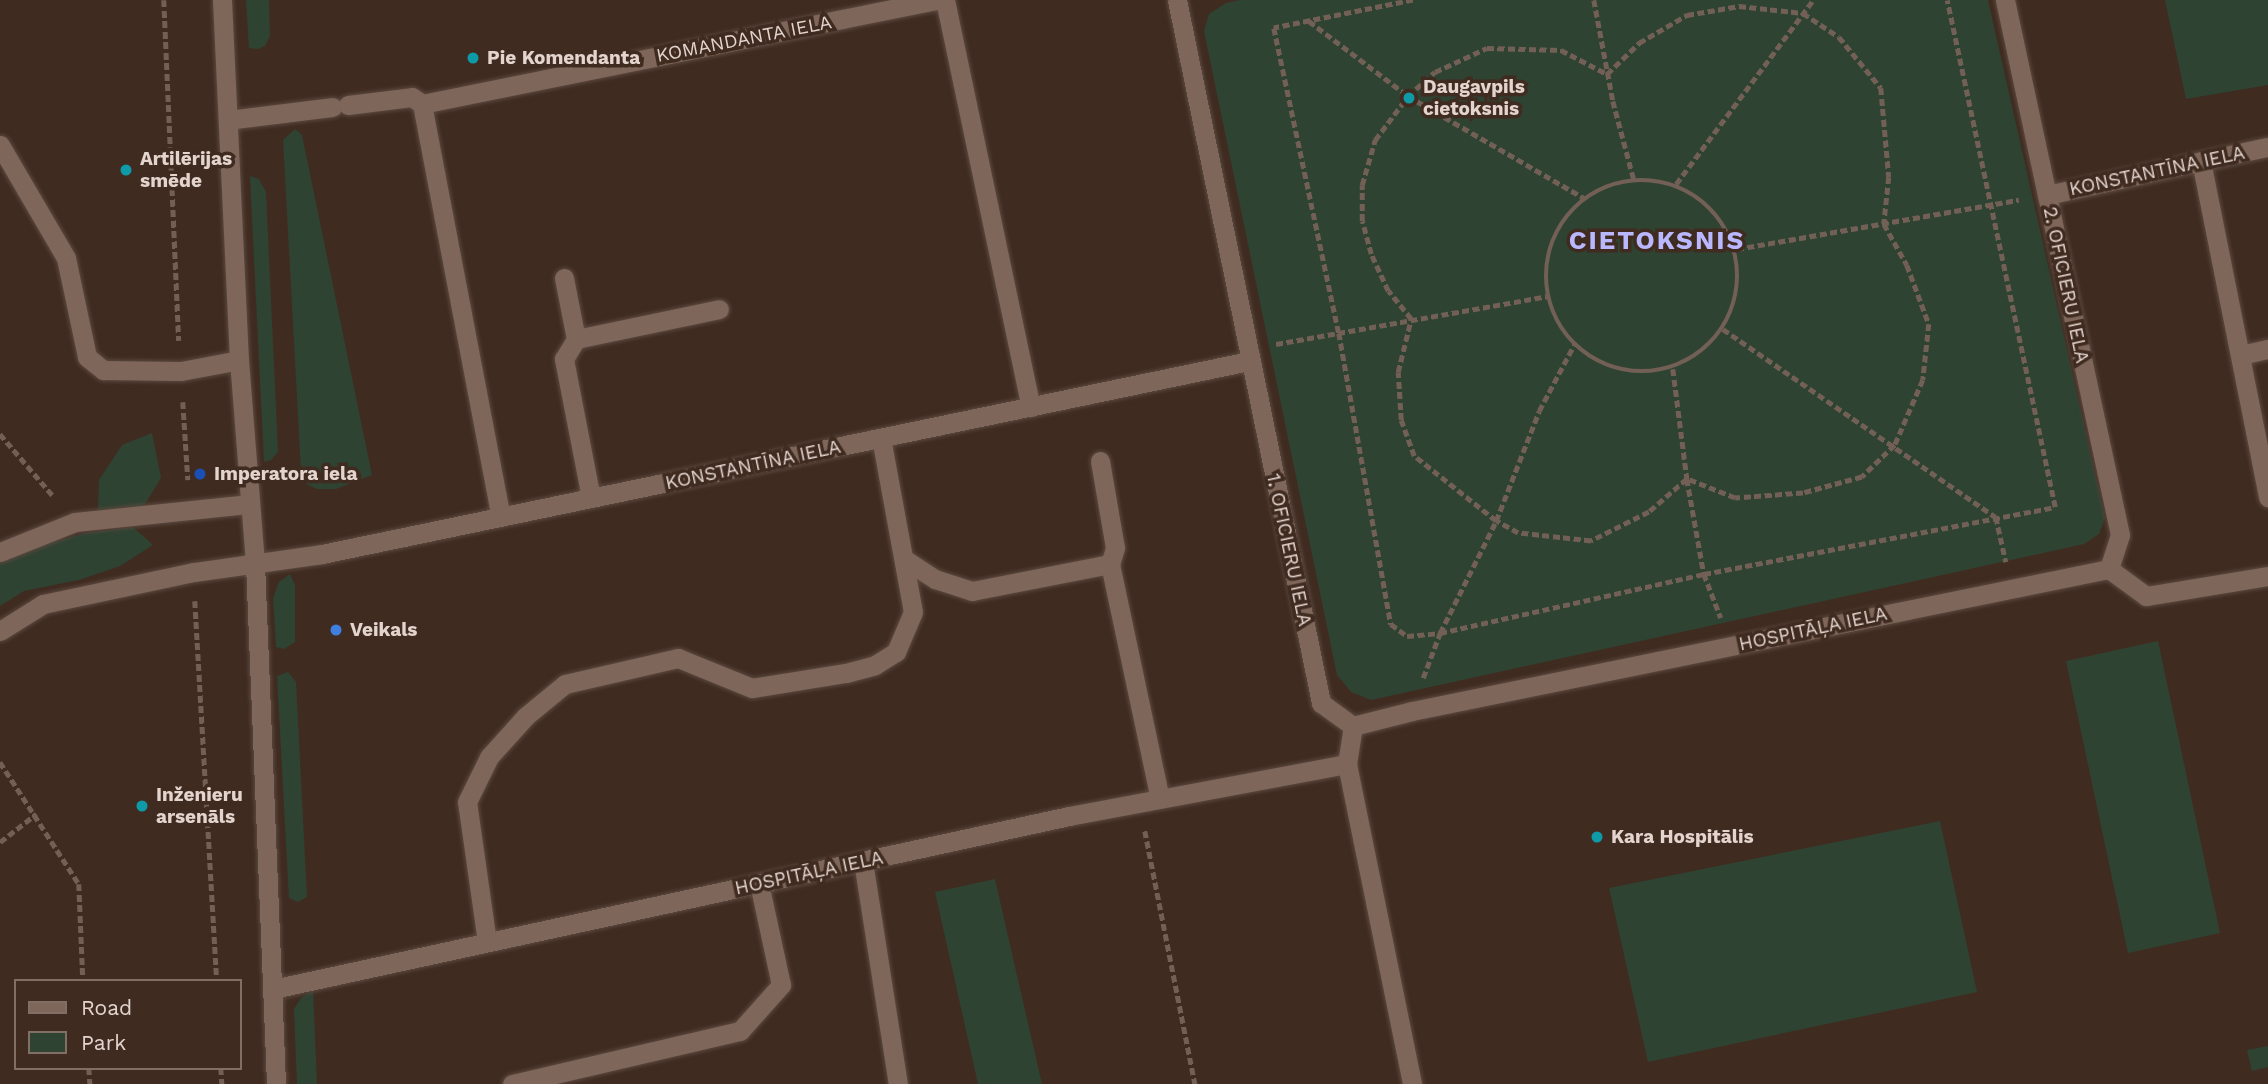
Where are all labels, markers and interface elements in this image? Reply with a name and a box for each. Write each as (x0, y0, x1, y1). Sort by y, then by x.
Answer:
street label: KOMANDANTA IELA (654, 11, 834, 67)
place label: Pie Komendanta (487, 47, 640, 69)
marker: Pie Komendanta (465, 50, 481, 66)
place label: Daugavpils cietoksnis (1423, 76, 1525, 120)
marker: Daugavpils cietoksnis (1401, 90, 1417, 106)
street label: KONSTANTĪNA IELA (2067, 141, 2247, 201)
place label: Artilērijas smēde (140, 148, 232, 192)
marker: Artilērijas smēde (118, 162, 134, 178)
street label: 2. OFICIERU IELA (2038, 205, 2094, 365)
district label: CIETOKSNIS (1570, 225, 1744, 257)
street label: KONSTANTĪNA IELA (663, 435, 843, 495)
place label: Imperatora iela (214, 463, 358, 485)
marker: Imperatora iela (192, 466, 208, 482)
street label: 1. OFICIERU IELA (1262, 472, 1316, 628)
street label: HOSPITĀĻA IELA (1736, 602, 1890, 656)
place label: Veikals (350, 619, 417, 641)
marker: Veikals (328, 622, 344, 638)
place label: Inženieru arsenāls (156, 784, 243, 828)
marker: Inženieru arsenāls (134, 798, 150, 814)
place label: Kara Hospitālis (1611, 826, 1754, 848)
marker: Kara Hospitālis (1589, 829, 1605, 845)
street label: HOSPITĀĻA IELA (732, 846, 886, 900)
legend (14, 979, 242, 1070)
text: Road (81, 995, 132, 1020)
text: Park (81, 1030, 126, 1055)

